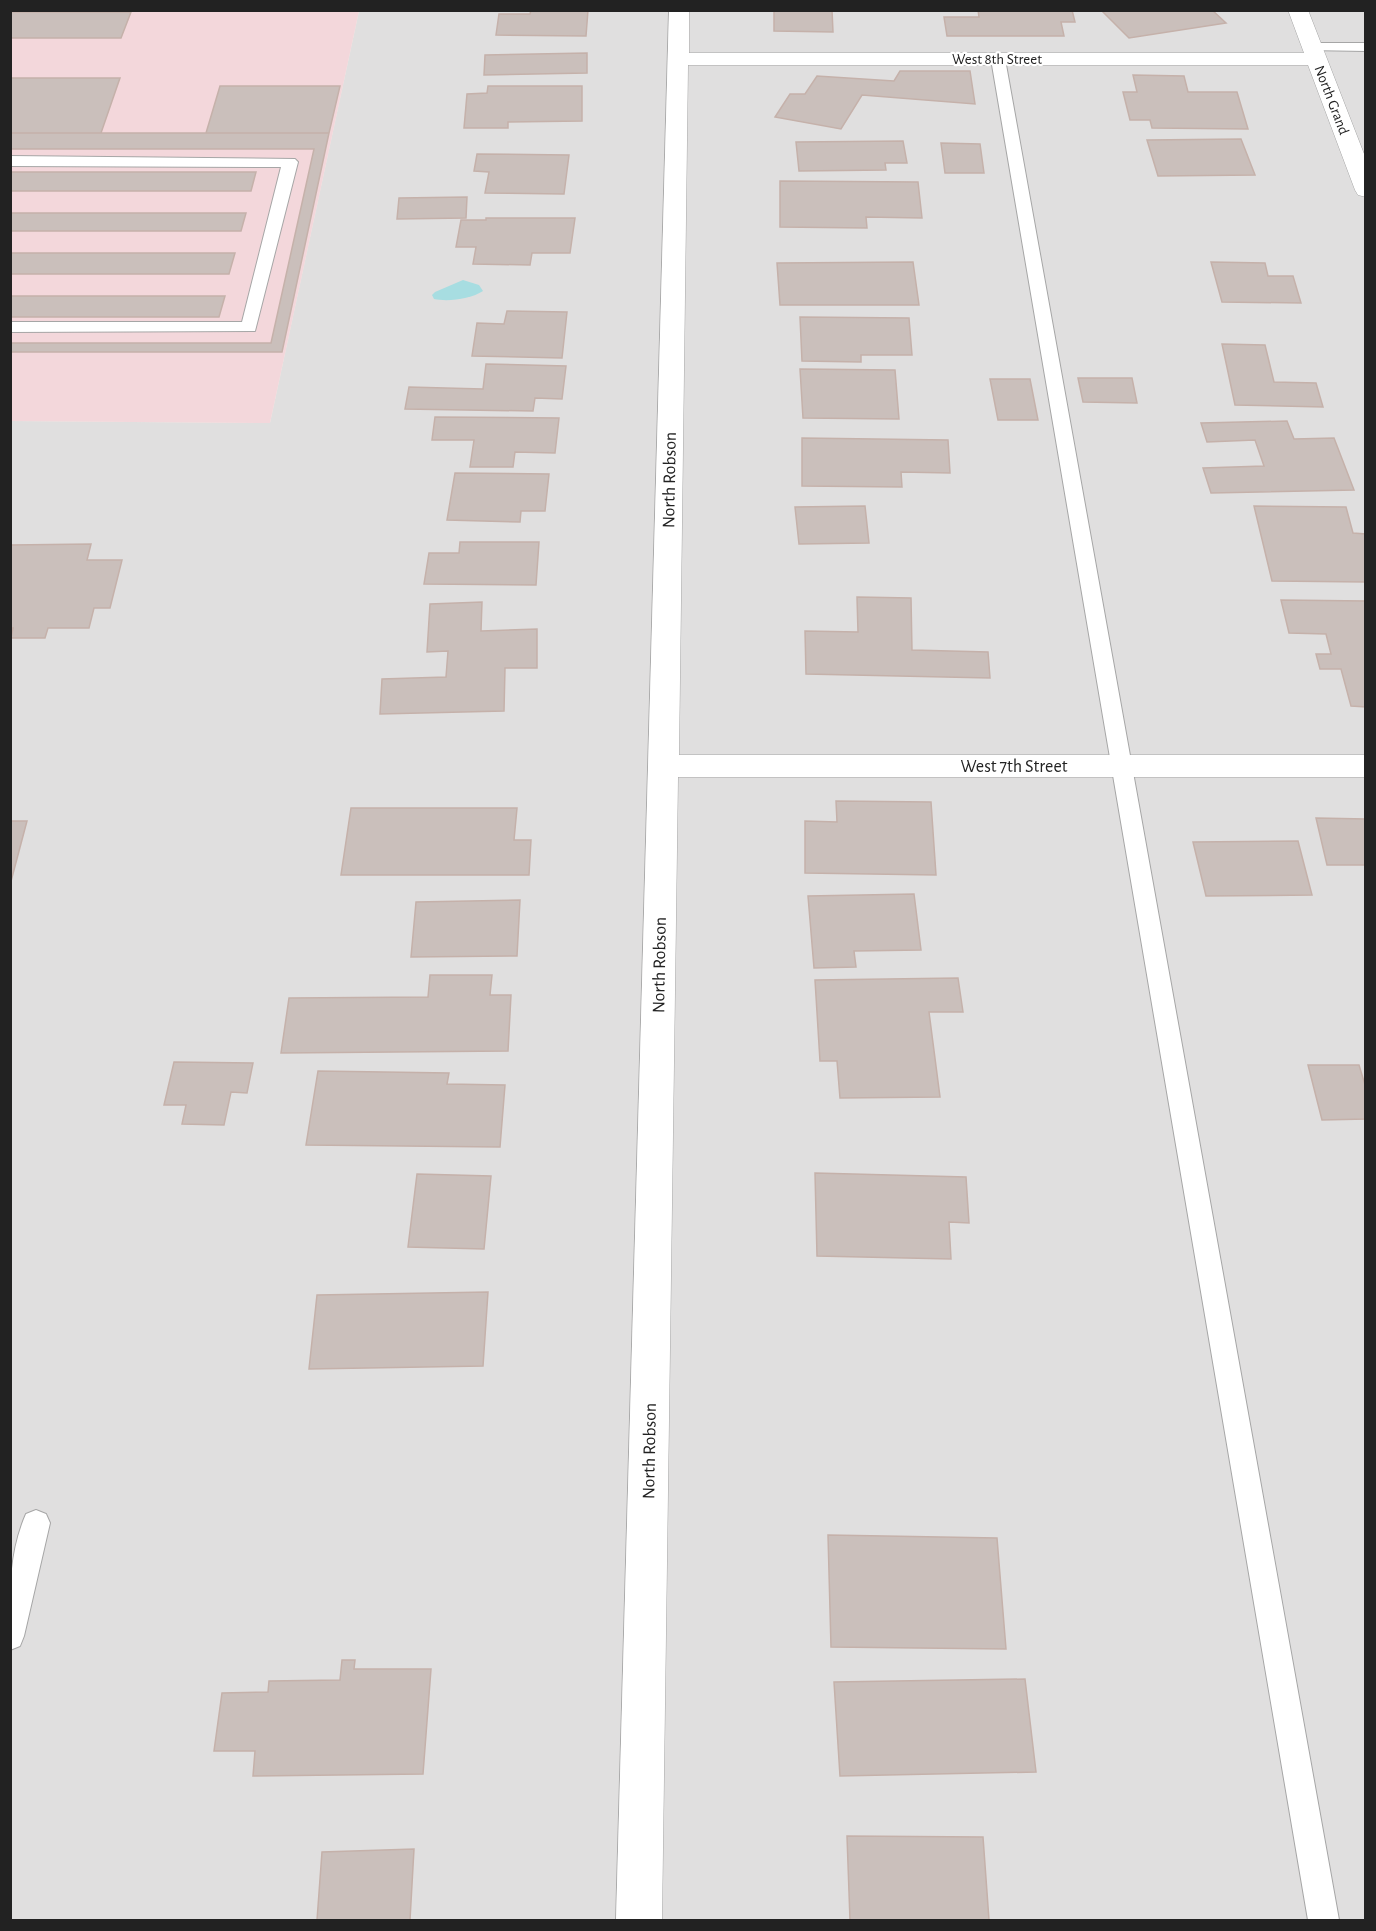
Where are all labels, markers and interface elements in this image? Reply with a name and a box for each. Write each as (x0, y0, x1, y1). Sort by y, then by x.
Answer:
street label: West 8th Street (952, 52, 1042, 67)
street label: North Grand (1311, 64, 1352, 137)
street label: North Robson (660, 432, 680, 528)
street label: West 7th Street (961, 758, 1068, 776)
street label: North Robson (650, 917, 670, 1013)
street label: North Robson (640, 1403, 660, 1499)

